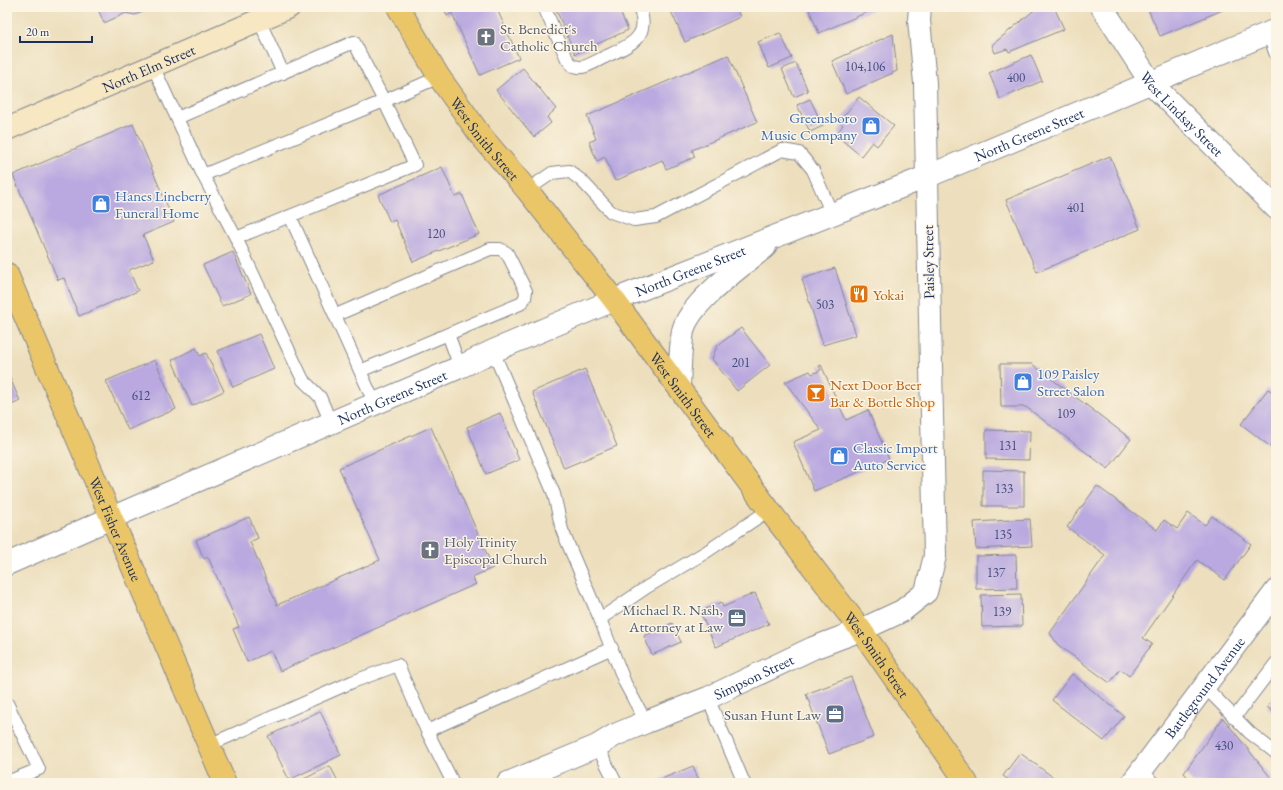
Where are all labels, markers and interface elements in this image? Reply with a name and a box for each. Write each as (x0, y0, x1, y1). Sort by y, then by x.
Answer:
scale bar (20, 18, 92, 44)
place label: St. Benedict's Catholic Church (500, 19, 598, 55)
text: 20 m (26, 24, 50, 40)
church icon: St. Benedict's Catholic Church (475, 26, 497, 48)
street label: North Elm Street (99, 39, 198, 96)
house number: 104,106 (845, 58, 885, 75)
street label: West Lindsay Street (1136, 67, 1228, 160)
house number: 400 (1007, 69, 1025, 86)
street label: West Smith Street (446, 93, 524, 184)
street label: North Greene Street (971, 102, 1087, 165)
place label: Greensboro Music Company (761, 108, 857, 144)
shop icon: Greensboro Music Company (860, 115, 882, 137)
place label: Hanes Lineberry Funeral Home (115, 186, 212, 222)
shop icon: Hanes Lineberry Funeral Home (90, 193, 112, 215)
house number: 401 (1067, 199, 1085, 216)
house number: 120 (427, 225, 445, 242)
street label: Paisley Street (918, 225, 938, 299)
street label: North Greene Street (632, 240, 748, 300)
restaurant icon: Yokai (848, 283, 870, 305)
place label: Yokai (873, 285, 904, 304)
house number: 503 (816, 296, 834, 313)
street label: West Smith Street (646, 348, 722, 441)
house number: 201 (732, 354, 750, 371)
street label: North Greene Street (334, 364, 450, 428)
place label: 109 Paisley Street Salon (1037, 364, 1105, 400)
shop icon: 109 Paisley Street Salon (1012, 371, 1034, 393)
place label: Next Door Beer Bar & Bottle Shop (830, 375, 935, 411)
bar icon: Next Door Beer Bar & Bottle Shop (805, 382, 827, 404)
house number: 612 (132, 387, 151, 404)
house number: 109 (1057, 405, 1076, 422)
house number: 131 (999, 437, 1017, 454)
place label: Classic Import Auto Service (852, 438, 938, 474)
shop icon: Classic Import Auto Service (828, 445, 850, 467)
street label: West Fisher Avenue (85, 474, 147, 584)
house number: 133 (995, 480, 1013, 497)
house number: 135 (994, 526, 1012, 543)
place label: Holy Trinity Episcopal Church (444, 532, 547, 568)
church icon: Holy Trinity Episcopal Church (419, 539, 441, 561)
house number: 137 (987, 564, 1006, 581)
place label: Michael R. Nash, Attorney at Law (623, 600, 724, 636)
house number: 139 (993, 603, 1012, 620)
office icon: Michael R. Nash, Attorney at Law (726, 607, 748, 629)
street label: West Smith Street (840, 607, 914, 701)
street label: Battleground Avenue (1160, 632, 1248, 742)
street label: Simpson Street (710, 649, 797, 703)
office icon: Susan Hunt Law (824, 703, 846, 725)
place label: Susan Hunt Law (724, 705, 822, 724)
house number: 430 (1215, 737, 1233, 754)

